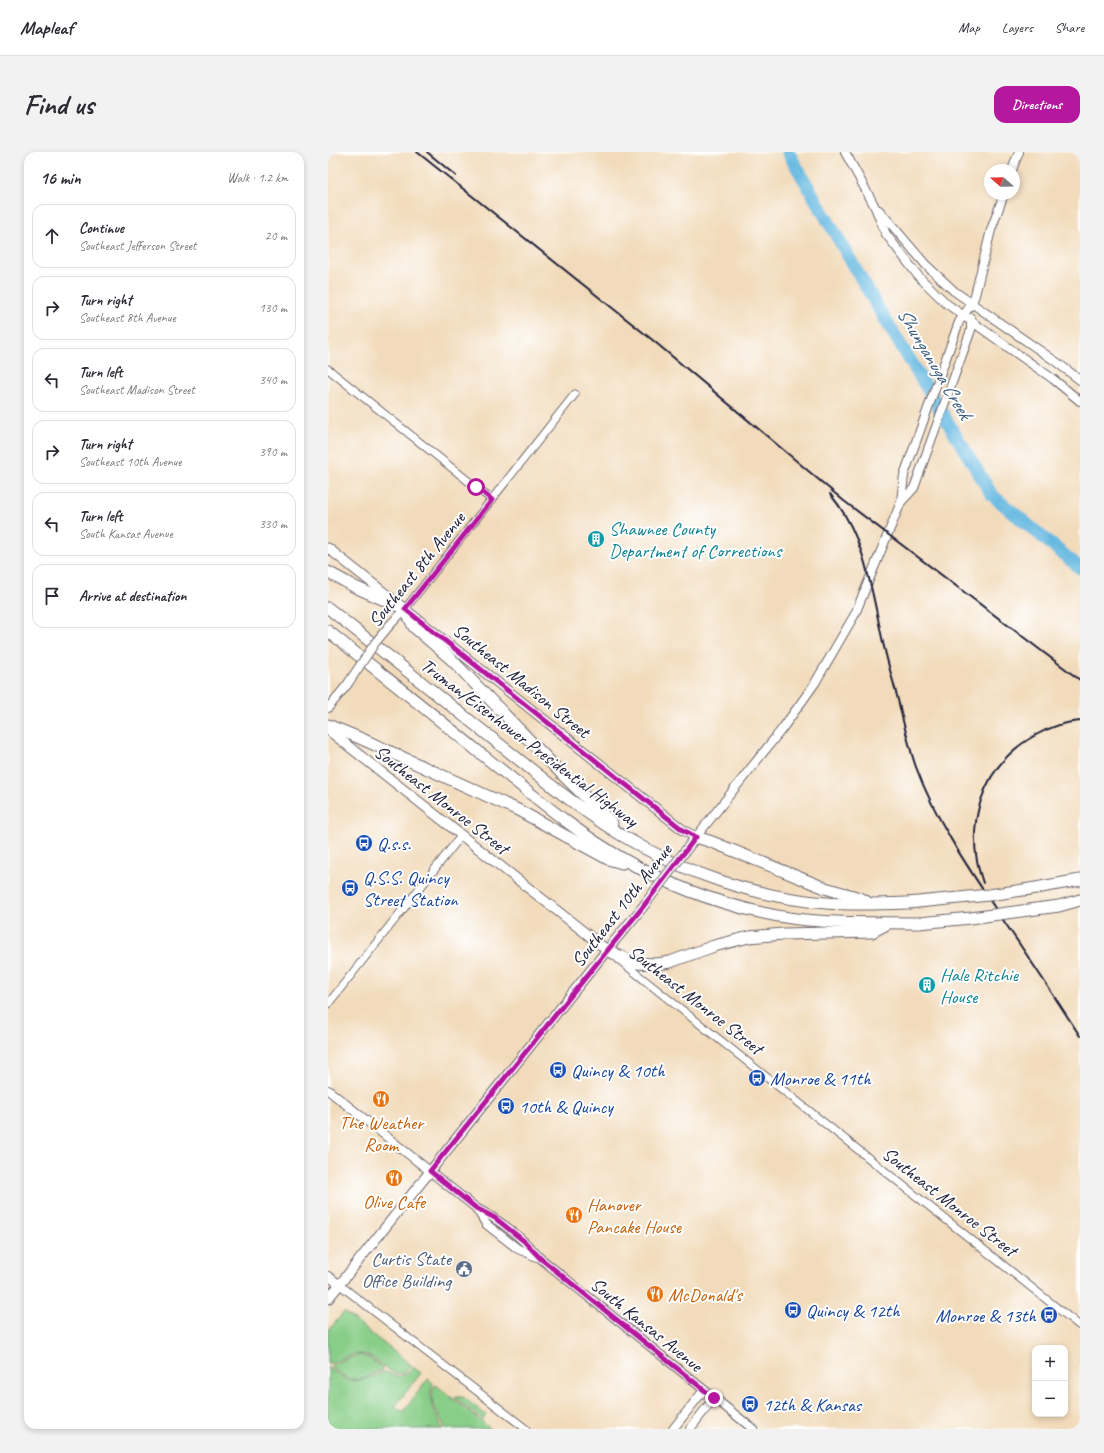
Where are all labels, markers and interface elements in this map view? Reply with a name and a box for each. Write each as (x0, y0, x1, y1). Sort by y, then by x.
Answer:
text: Mapleaf (20, 16, 73, 40)
text: Map (958, 19, 980, 36)
text: Layers (1002, 19, 1033, 36)
text: Share (1055, 19, 1084, 36)
button: Directions (994, 86, 1080, 123)
text: Find us (24, 87, 94, 122)
north arrow (984, 164, 1020, 200)
text: 16 min (40, 168, 81, 189)
text: Walk · 1.2 km (227, 170, 288, 186)
text: Continue (79, 219, 124, 238)
icon: ahead (41, 225, 63, 247)
text: 20 m (265, 228, 287, 244)
text: Southeast Jefferson Street (79, 238, 196, 254)
text: Turn right (79, 291, 132, 310)
icon: right (41, 297, 63, 319)
text: 130 m (259, 300, 287, 316)
water label: Shunganuga Creek (892, 303, 979, 426)
text: Southeast 8th Avenue (79, 310, 176, 326)
text: Turn left (79, 363, 122, 382)
icon: left (41, 369, 63, 391)
text: 340 m (259, 372, 287, 388)
text: Southeast Madison Street (79, 382, 195, 398)
text: Turn right (79, 435, 132, 454)
icon: right (41, 441, 63, 463)
text: 390 m (259, 444, 287, 460)
text: Southeast 10th Avenue (79, 454, 182, 470)
route start (467, 478, 485, 496)
street label: Southeast 8th Avenue (363, 506, 472, 632)
text: Turn left (79, 507, 122, 526)
icon: left (41, 513, 63, 535)
text: 330 m (259, 516, 287, 532)
place label: Shawnee County Department of Corrections (609, 517, 784, 563)
text: South Kansas Avenue (79, 526, 173, 542)
building icon: Shawnee County Department of Corrections (586, 529, 606, 549)
icon: arrive (41, 585, 63, 607)
text: Arrive at destination (79, 587, 186, 606)
street label: Southeast Madison Street (448, 618, 596, 744)
street label: Truman/Eisenhower Presidential Highway (416, 653, 644, 833)
street label: Southeast Monroe Street (369, 740, 516, 861)
place label: Q.s.s. (377, 832, 411, 856)
bus stop icon: Q.s.s. (354, 833, 374, 853)
street label: Southeast 10th Avenue (566, 838, 679, 972)
place label: Q.S.S. Quincy Street Station (363, 866, 459, 912)
bus stop icon: Q.S.S. Quincy Street Station (340, 878, 360, 898)
street label: Southeast Monroe Street (623, 940, 770, 1061)
place label: Hale Ritchie House (940, 963, 1020, 1009)
building icon: Hale Ritchie House (917, 975, 937, 995)
place label: Quincy & 10th (571, 1059, 666, 1083)
bus stop icon: Quincy & 10th (548, 1060, 568, 1080)
place label: Monroe & 11th (770, 1067, 872, 1091)
bus stop icon: Monroe & 11th (747, 1068, 767, 1088)
restaurant icon: The Weather Room (371, 1089, 391, 1109)
place label: 10th & Quincy (519, 1095, 614, 1119)
bus stop icon: 10th & Quincy (496, 1096, 516, 1116)
place label: The Weather Room (339, 1111, 425, 1157)
street label: Southeast Monroe Street (877, 1142, 1024, 1263)
restaurant icon: Olive Cafe (384, 1168, 404, 1188)
place label: Olive Cafe (363, 1190, 427, 1214)
place label: Hanover Pancake House (587, 1193, 683, 1239)
restaurant icon: Hanover Pancake House (564, 1205, 584, 1225)
place label: Curtis State Office Building (362, 1247, 453, 1293)
public building icon: Curtis State Office Building (454, 1259, 474, 1279)
street label: South Kansas Avenue (586, 1272, 709, 1378)
place label: McDonald's (668, 1283, 744, 1307)
restaurant icon: McDonald's (645, 1284, 665, 1304)
place label: Quincy & 12th (806, 1299, 901, 1323)
bus stop icon: Quincy & 12th (783, 1300, 803, 1320)
place label: Monroe & 13th (935, 1304, 1037, 1328)
bus stop icon: Monroe & 13th (1039, 1305, 1059, 1325)
map controls (1032, 1345, 1068, 1417)
button: + (1032, 1345, 1068, 1381)
button: − (1032, 1381, 1068, 1417)
route end (705, 1389, 723, 1407)
place label: 12th & Kansas (763, 1393, 863, 1417)
bus stop icon: 12th & Kansas (740, 1394, 760, 1414)

